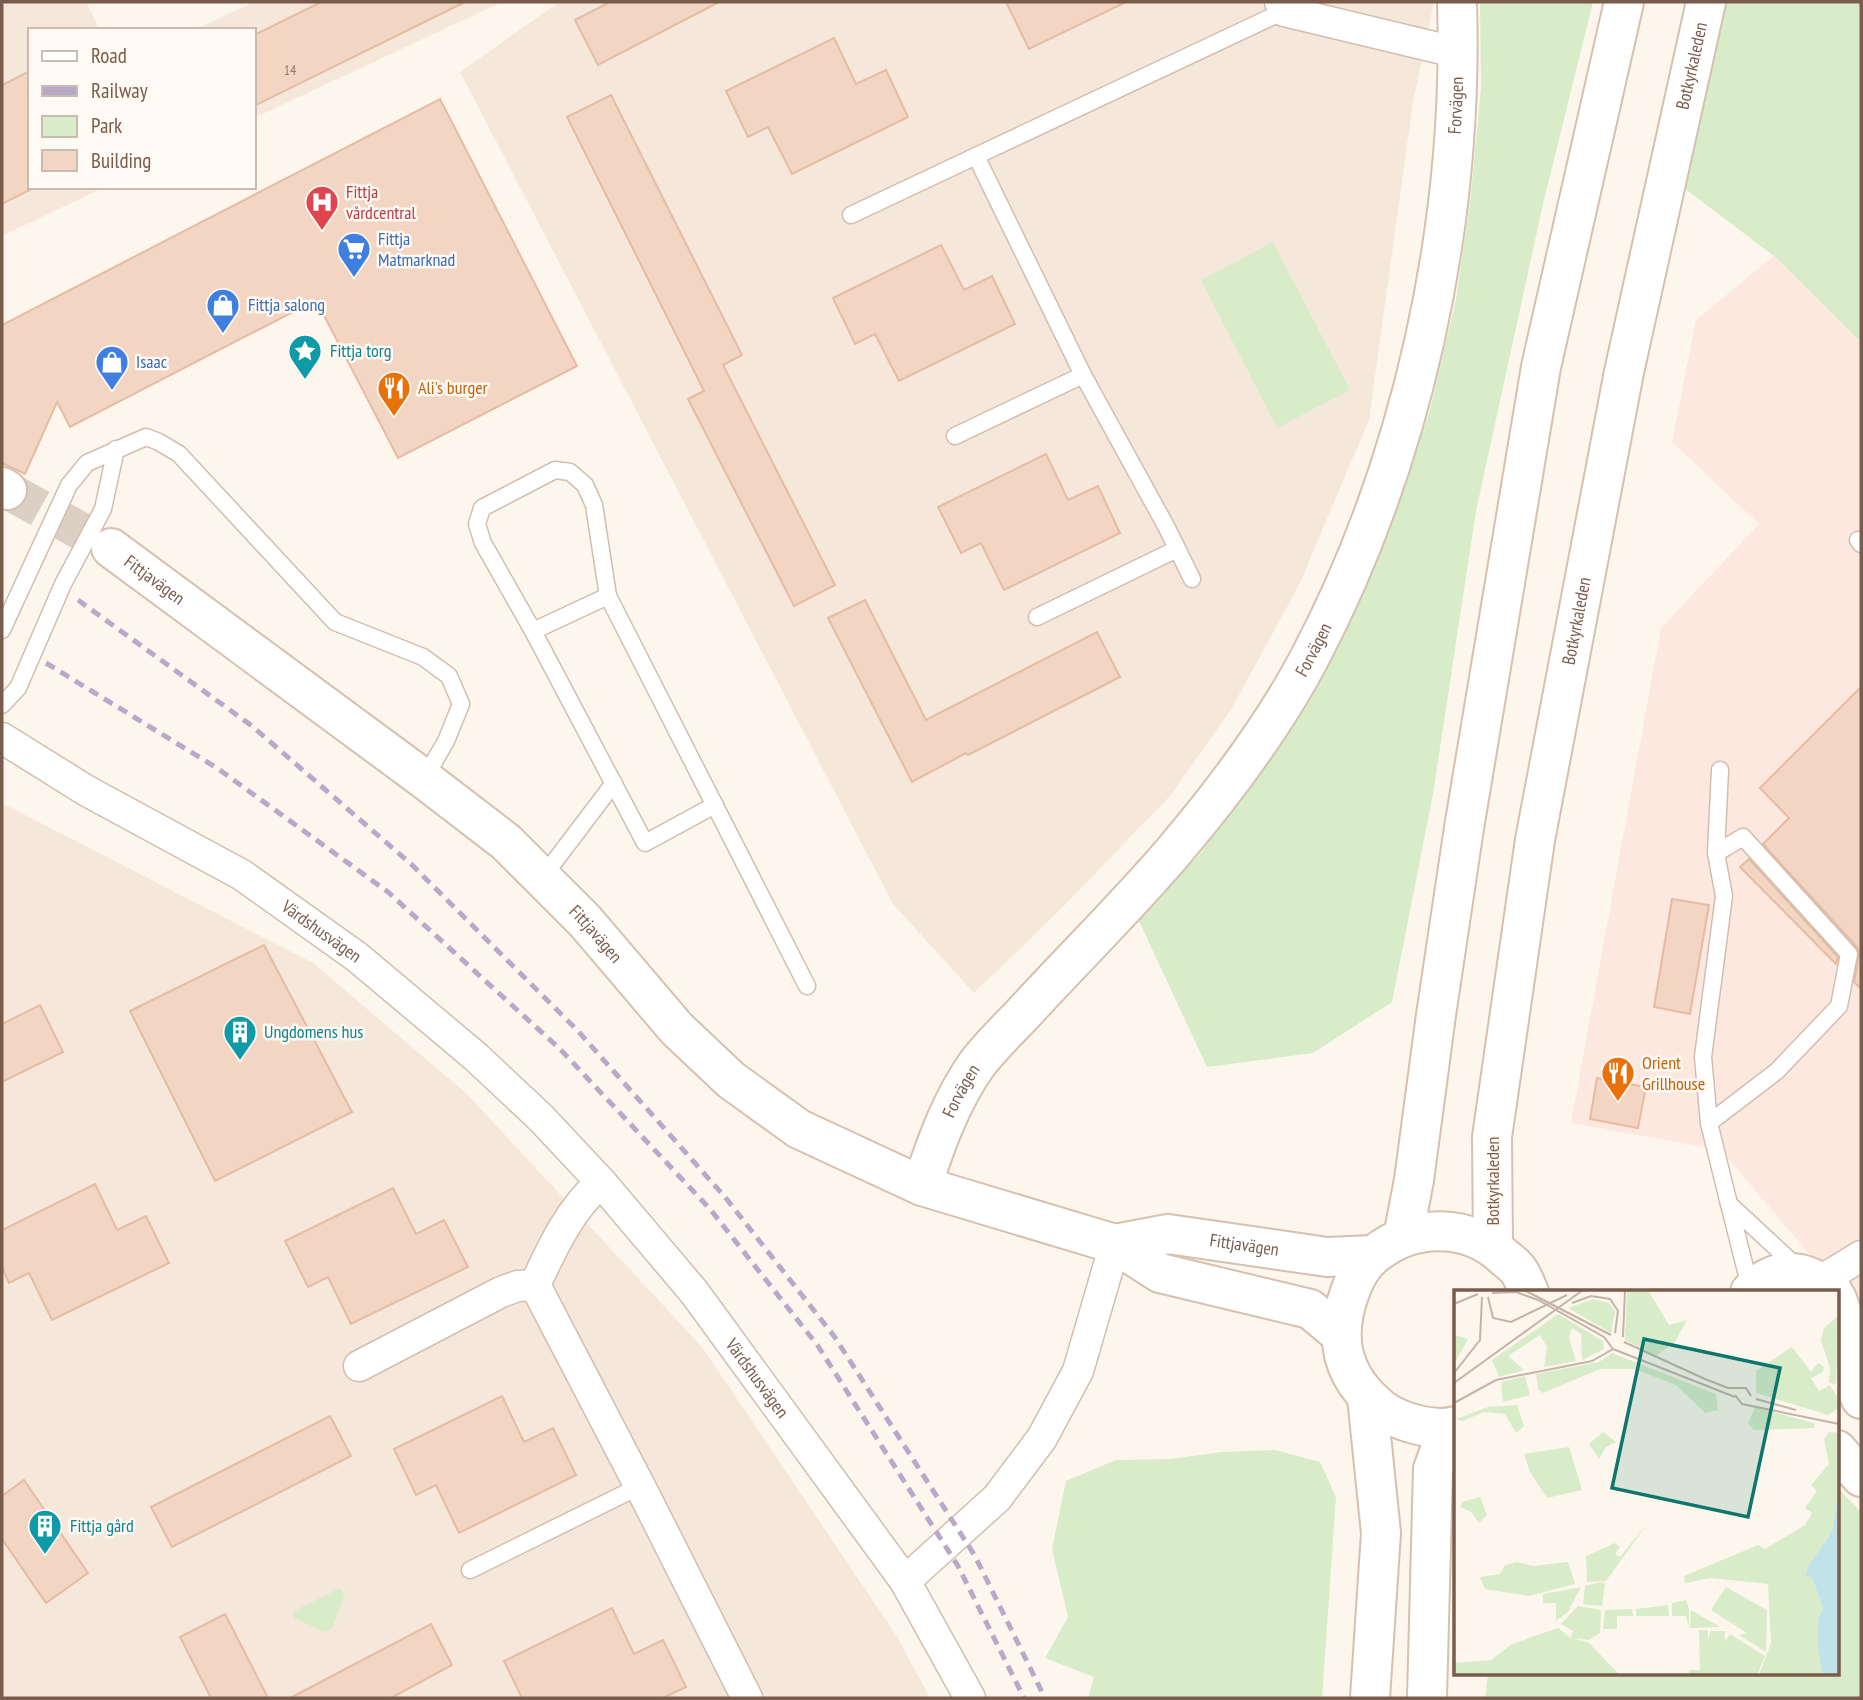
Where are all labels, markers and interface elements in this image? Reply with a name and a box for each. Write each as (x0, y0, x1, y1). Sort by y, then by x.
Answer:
street label: Botkyrkaleden (1671, 20, 1712, 112)
legend (28, 28, 256, 189)
text: Road (91, 42, 127, 69)
house number: 14 (284, 61, 297, 79)
street label: Forvägen (1442, 76, 1468, 135)
text: Railway (91, 77, 148, 104)
text: Park (91, 112, 122, 139)
text: Building (91, 147, 151, 174)
place label: Fittja vårdcentral (346, 180, 416, 224)
hospital icon: Fittja vårdcentral (303, 183, 341, 232)
place label: Fittja Matmarknad (378, 227, 455, 271)
supermarket icon: Fittja Matmarknad (335, 230, 373, 279)
shop icon: Fittja salong (204, 286, 242, 335)
place label: Fittja salong (248, 293, 325, 316)
place icon: Fittja torg (286, 332, 324, 381)
place label: Fittja torg (330, 339, 391, 362)
shop icon: Isaac (93, 343, 131, 392)
place label: Isaac (136, 350, 168, 373)
restaurant icon: Ali's burger (375, 369, 413, 418)
place label: Ali's burger (418, 376, 488, 399)
street label: Fittjavägen (120, 550, 190, 610)
street label: Botkyrkaleden (1557, 575, 1596, 667)
street label: Forvägen (1290, 619, 1337, 680)
street label: Värdshusvägen (276, 894, 366, 968)
street label: Fittjavägen (565, 900, 628, 967)
building icon: Ungdomens hus (221, 1013, 259, 1062)
place label: Ungdomens hus (264, 1020, 363, 1043)
place label: Orient Grillhouse (1642, 1051, 1705, 1095)
restaurant icon: Orient Grillhouse (1599, 1054, 1637, 1103)
street label: Forvägen (937, 1059, 985, 1121)
street label: Botkyrkaleden (1481, 1137, 1504, 1225)
street label: Fittjavägen (1208, 1228, 1280, 1261)
inset map (1454, 1290, 1839, 1676)
street label: Värdshusvägen (720, 1333, 794, 1422)
building icon: Fittja gård (26, 1507, 64, 1556)
place label: Fittja gård (70, 1514, 134, 1537)

